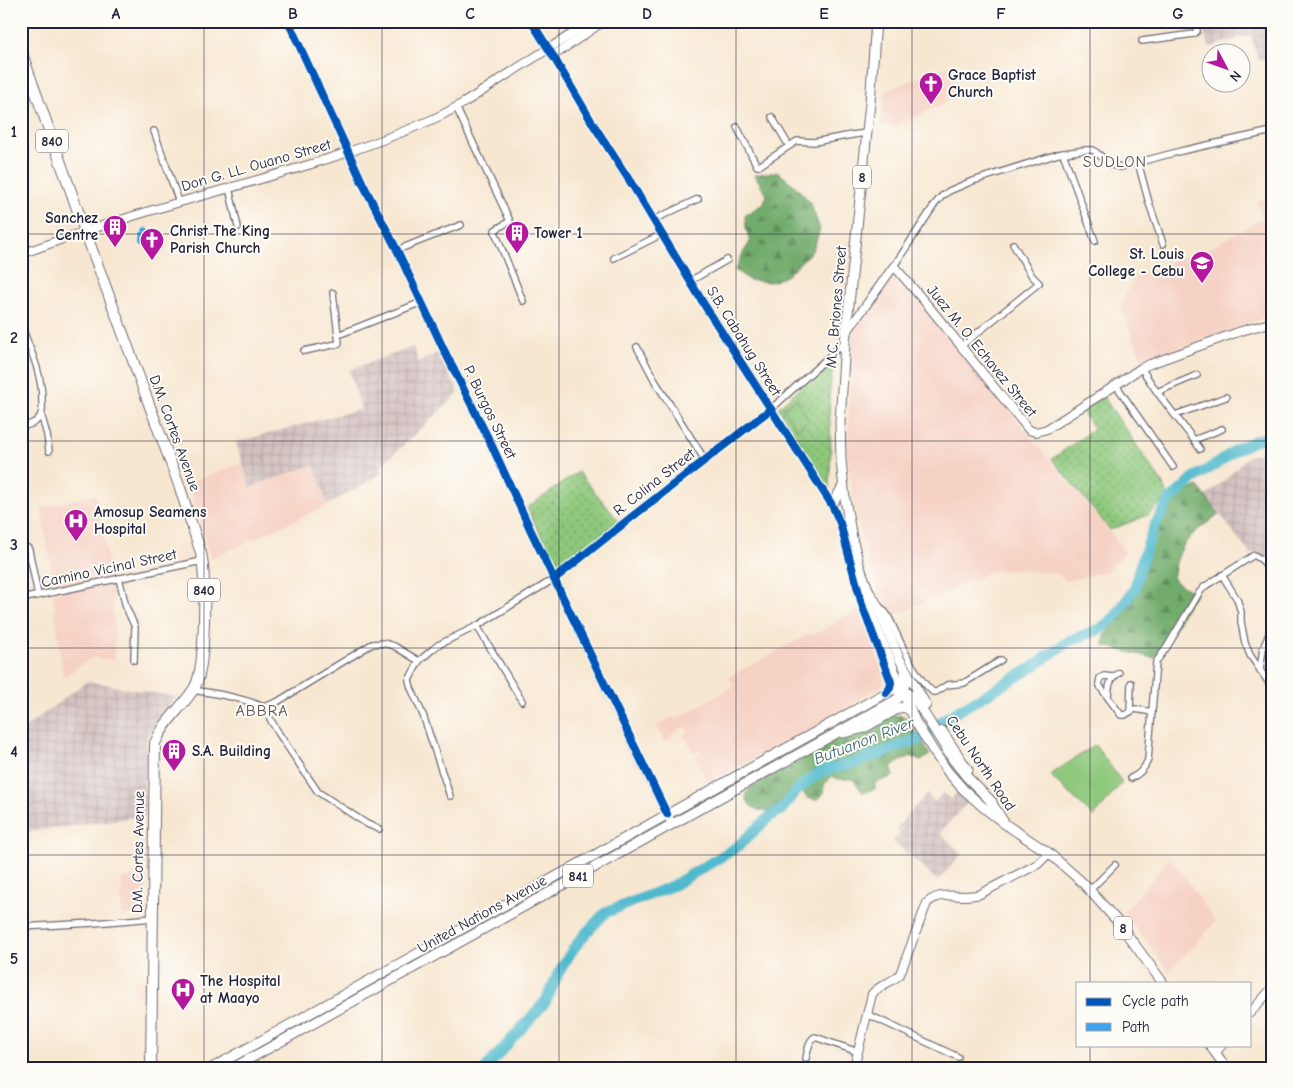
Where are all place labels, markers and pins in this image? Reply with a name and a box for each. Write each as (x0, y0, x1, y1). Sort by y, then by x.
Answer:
place label: Grace Baptist Church (948, 66, 1037, 101)
church icon: Grace Baptist Church (918, 71, 944, 105)
place label: Sanchez Centre (45, 209, 99, 244)
building icon: Sanchez Centre (102, 214, 128, 248)
building icon: Tower 1 (504, 220, 530, 254)
place label: Christ The King Parish Church (170, 222, 270, 257)
place label: Tower 1 (534, 224, 582, 242)
church icon: Christ The King Parish Church (139, 227, 165, 261)
place label: St. Louis College - Cebu (1088, 245, 1184, 280)
school or university icon: St. Louis College - Cebu (1189, 250, 1215, 284)
place label: Amosup Seamens Hospital (94, 503, 206, 538)
hospital icon: Amosup Seamens Hospital (63, 508, 89, 542)
building icon: S.A. Building (161, 738, 187, 772)
place label: S.A. Building (192, 742, 271, 760)
place label: The Hospital at Maayo (200, 972, 281, 1007)
hospital icon: The Hospital at Maayo (170, 977, 196, 1011)

